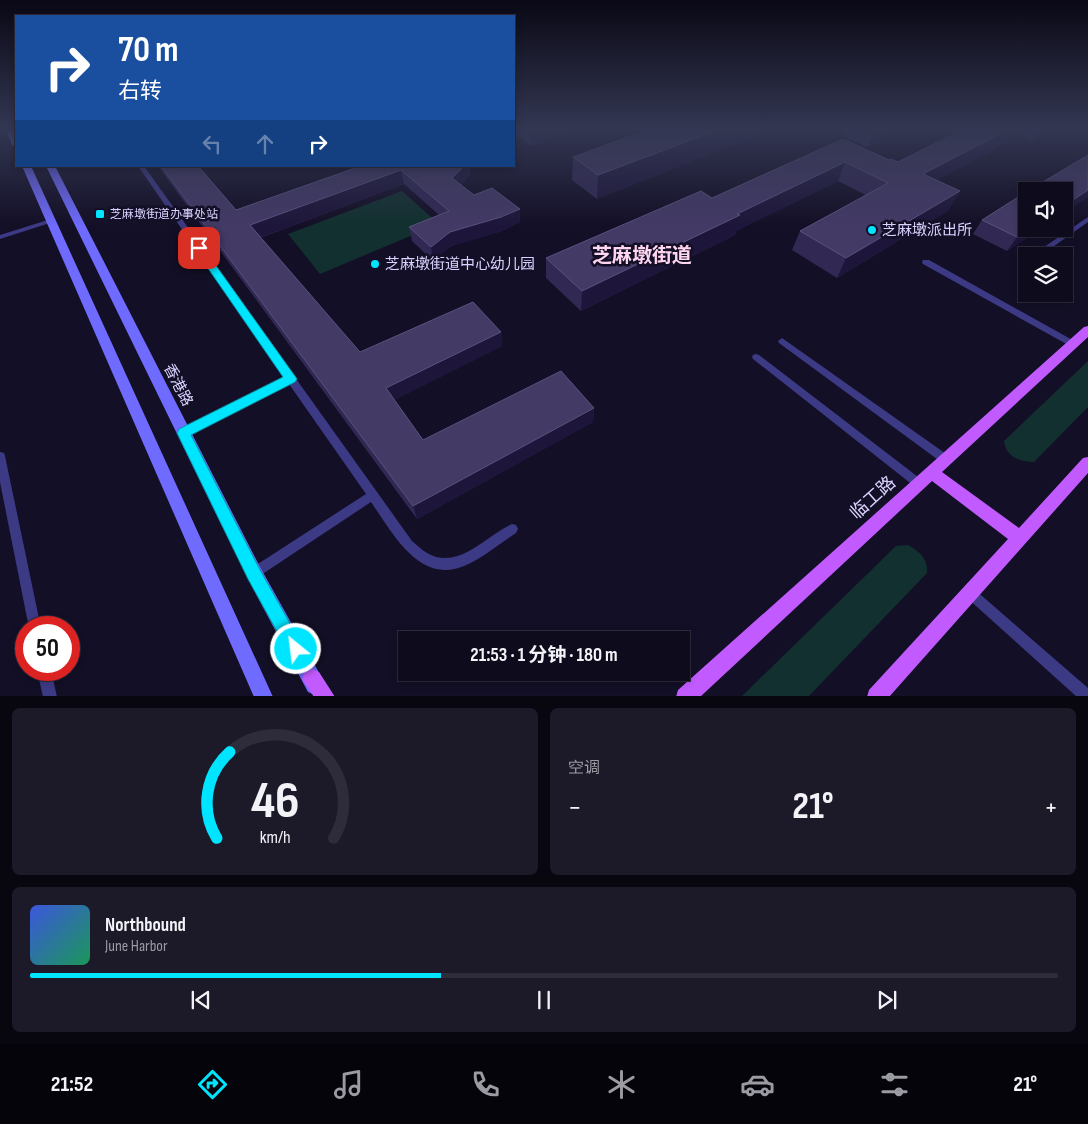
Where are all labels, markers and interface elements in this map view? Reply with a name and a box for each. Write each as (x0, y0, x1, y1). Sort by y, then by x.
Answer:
text: 70 m (118, 29, 178, 72)
icon: right (35, 35, 100, 100)
text: 右转 (118, 78, 162, 105)
icon: left (198, 130, 226, 158)
icon: ahead (251, 130, 279, 158)
icon: right (304, 130, 332, 158)
map controls (1018, 182, 1073, 302)
button: sound (1018, 182, 1073, 237)
place label: 芝麻墩街道办事处站 (110, 207, 218, 222)
marker: 芝麻墩街道办事处站 (94, 208, 106, 220)
place label: 芝麻墩派出所 (882, 221, 972, 240)
marker: 芝麻墩派出所 (866, 224, 878, 236)
pin (178, 227, 220, 269)
icon: arrive (185, 234, 213, 262)
district label: 芝麻墩街道 (592, 244, 692, 268)
button: layers (1018, 247, 1073, 302)
place label: 芝麻墩街道中心幼儿园 (385, 255, 535, 274)
marker: 芝麻墩街道中心幼儿园 (369, 258, 381, 270)
street label: 香港路 (159, 361, 197, 409)
street label: 临工路 (846, 472, 900, 524)
speed limit sign: 50 (15, 616, 80, 681)
position arrow (269, 622, 321, 674)
text: 21:53 · 1 分钟 · 180 m (470, 644, 618, 667)
text: 空调 (568, 759, 600, 778)
text: 46 (251, 770, 299, 833)
text: 21° (792, 784, 834, 829)
text: − (568, 791, 582, 824)
text: + (1044, 791, 1058, 824)
text: km/h (260, 827, 290, 848)
text: Northbound (105, 914, 186, 937)
text: June Harbor (105, 937, 168, 956)
icon: previous (187, 986, 215, 1014)
icon: pause (530, 986, 558, 1014)
icon: next (873, 986, 901, 1014)
icon: directions (195, 1067, 230, 1102)
icon: music (331, 1067, 366, 1102)
icon: phone (468, 1067, 503, 1102)
icon: climate (604, 1067, 639, 1102)
icon: car (740, 1067, 775, 1102)
icon: filters (877, 1067, 912, 1102)
text: 21:52 (51, 1071, 93, 1098)
text: 21° (1013, 1071, 1037, 1098)

